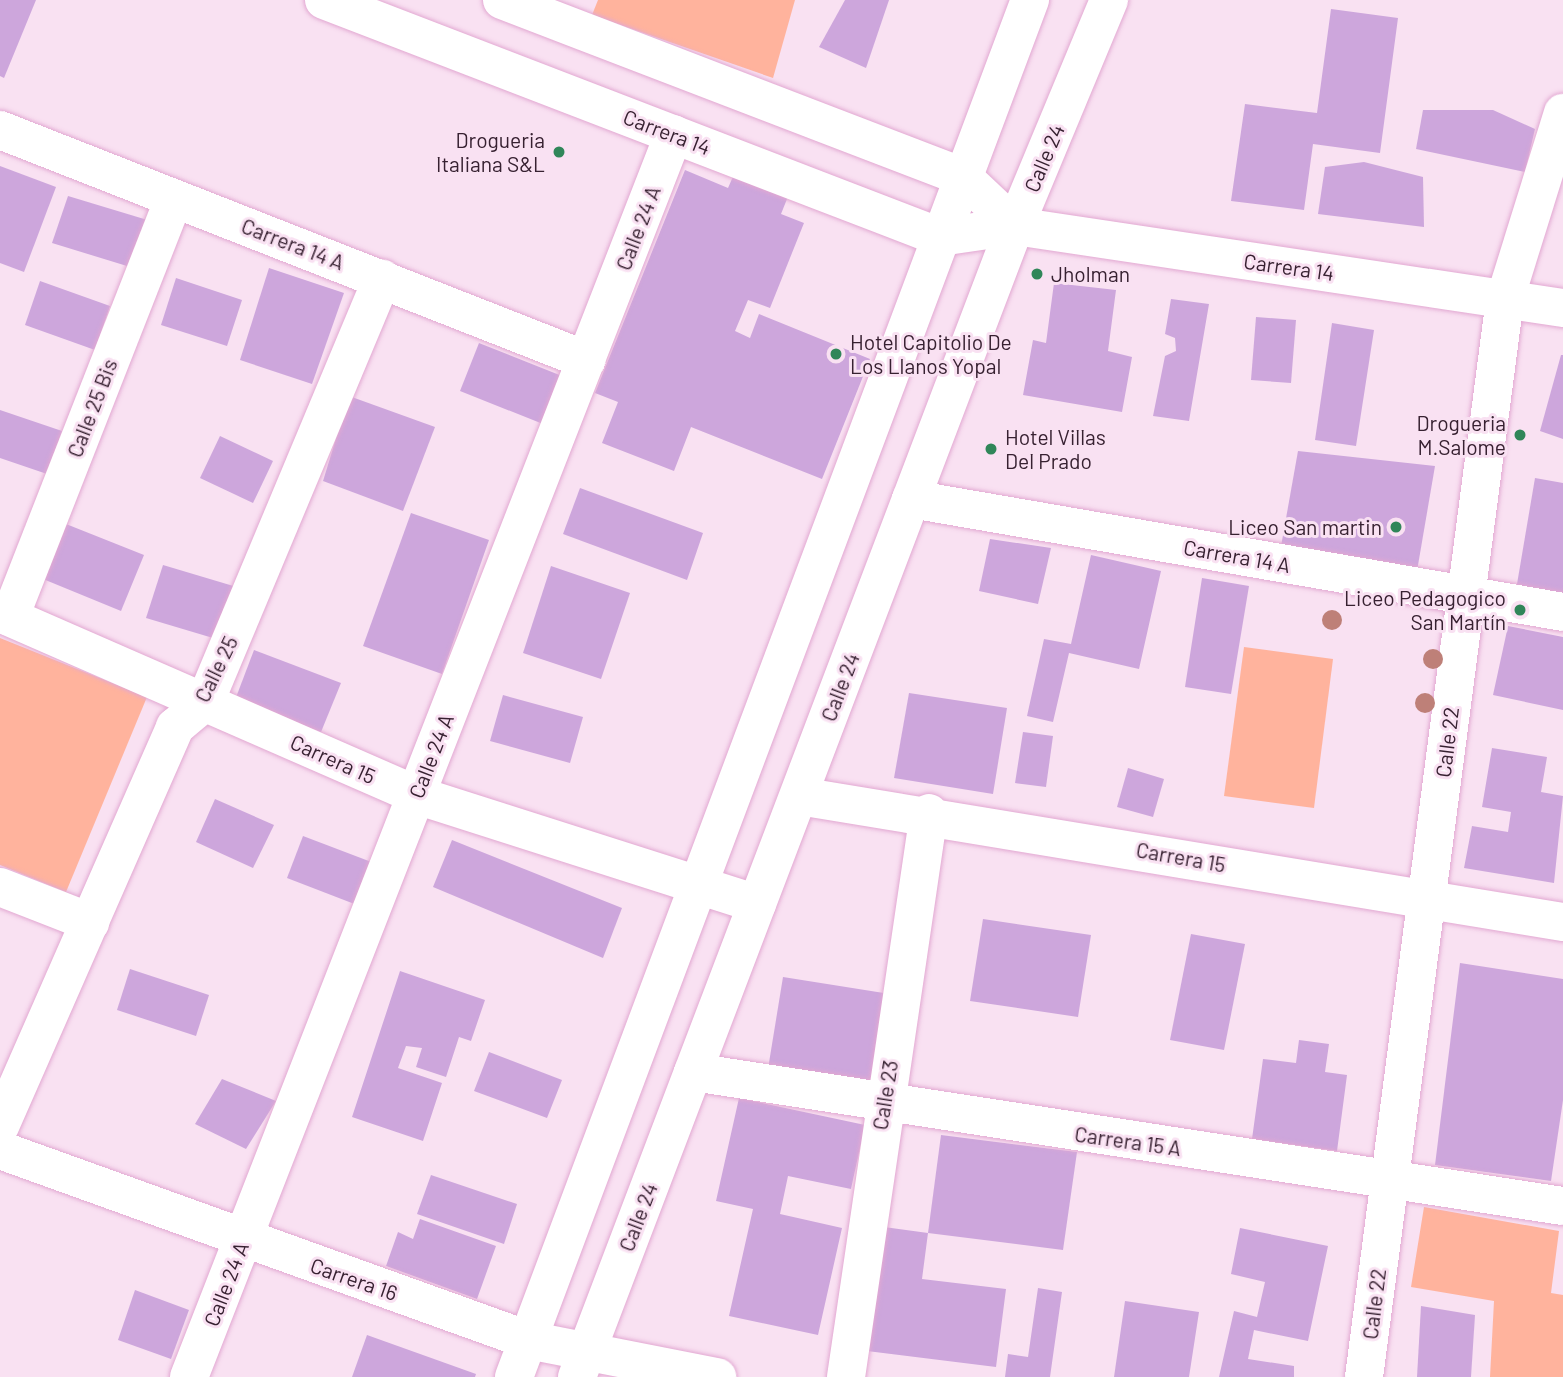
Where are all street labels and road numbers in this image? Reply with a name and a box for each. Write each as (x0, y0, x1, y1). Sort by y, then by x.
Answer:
street label: Carrera 14 (620, 104, 714, 160)
street label: Calle 24 (1018, 120, 1070, 196)
street label: Calle 24 A (610, 182, 666, 274)
street label: Carrera 14 A (238, 213, 348, 275)
street label: Carrera 14 (1242, 248, 1336, 286)
street label: Calle 25 Bis (62, 355, 122, 461)
street label: Carrera 14 A (1182, 534, 1292, 578)
street label: Calle 25 (189, 632, 243, 706)
street label: Calle 24 (815, 649, 865, 725)
street label: Calle 22 (1430, 705, 1464, 779)
street label: Calle 24 A (403, 710, 459, 802)
street label: Carrera 15 (287, 729, 379, 789)
street label: Carrera 15 (1134, 837, 1228, 877)
street label: Calle 23 (867, 1058, 903, 1132)
street label: Carrera 15 A (1073, 1121, 1183, 1161)
street label: Calle 24 (613, 1179, 663, 1255)
street label: Calle 24 A (198, 1238, 254, 1330)
street label: Carrera 16 (307, 1252, 401, 1306)
street label: Calle 22 (1357, 1267, 1391, 1341)

